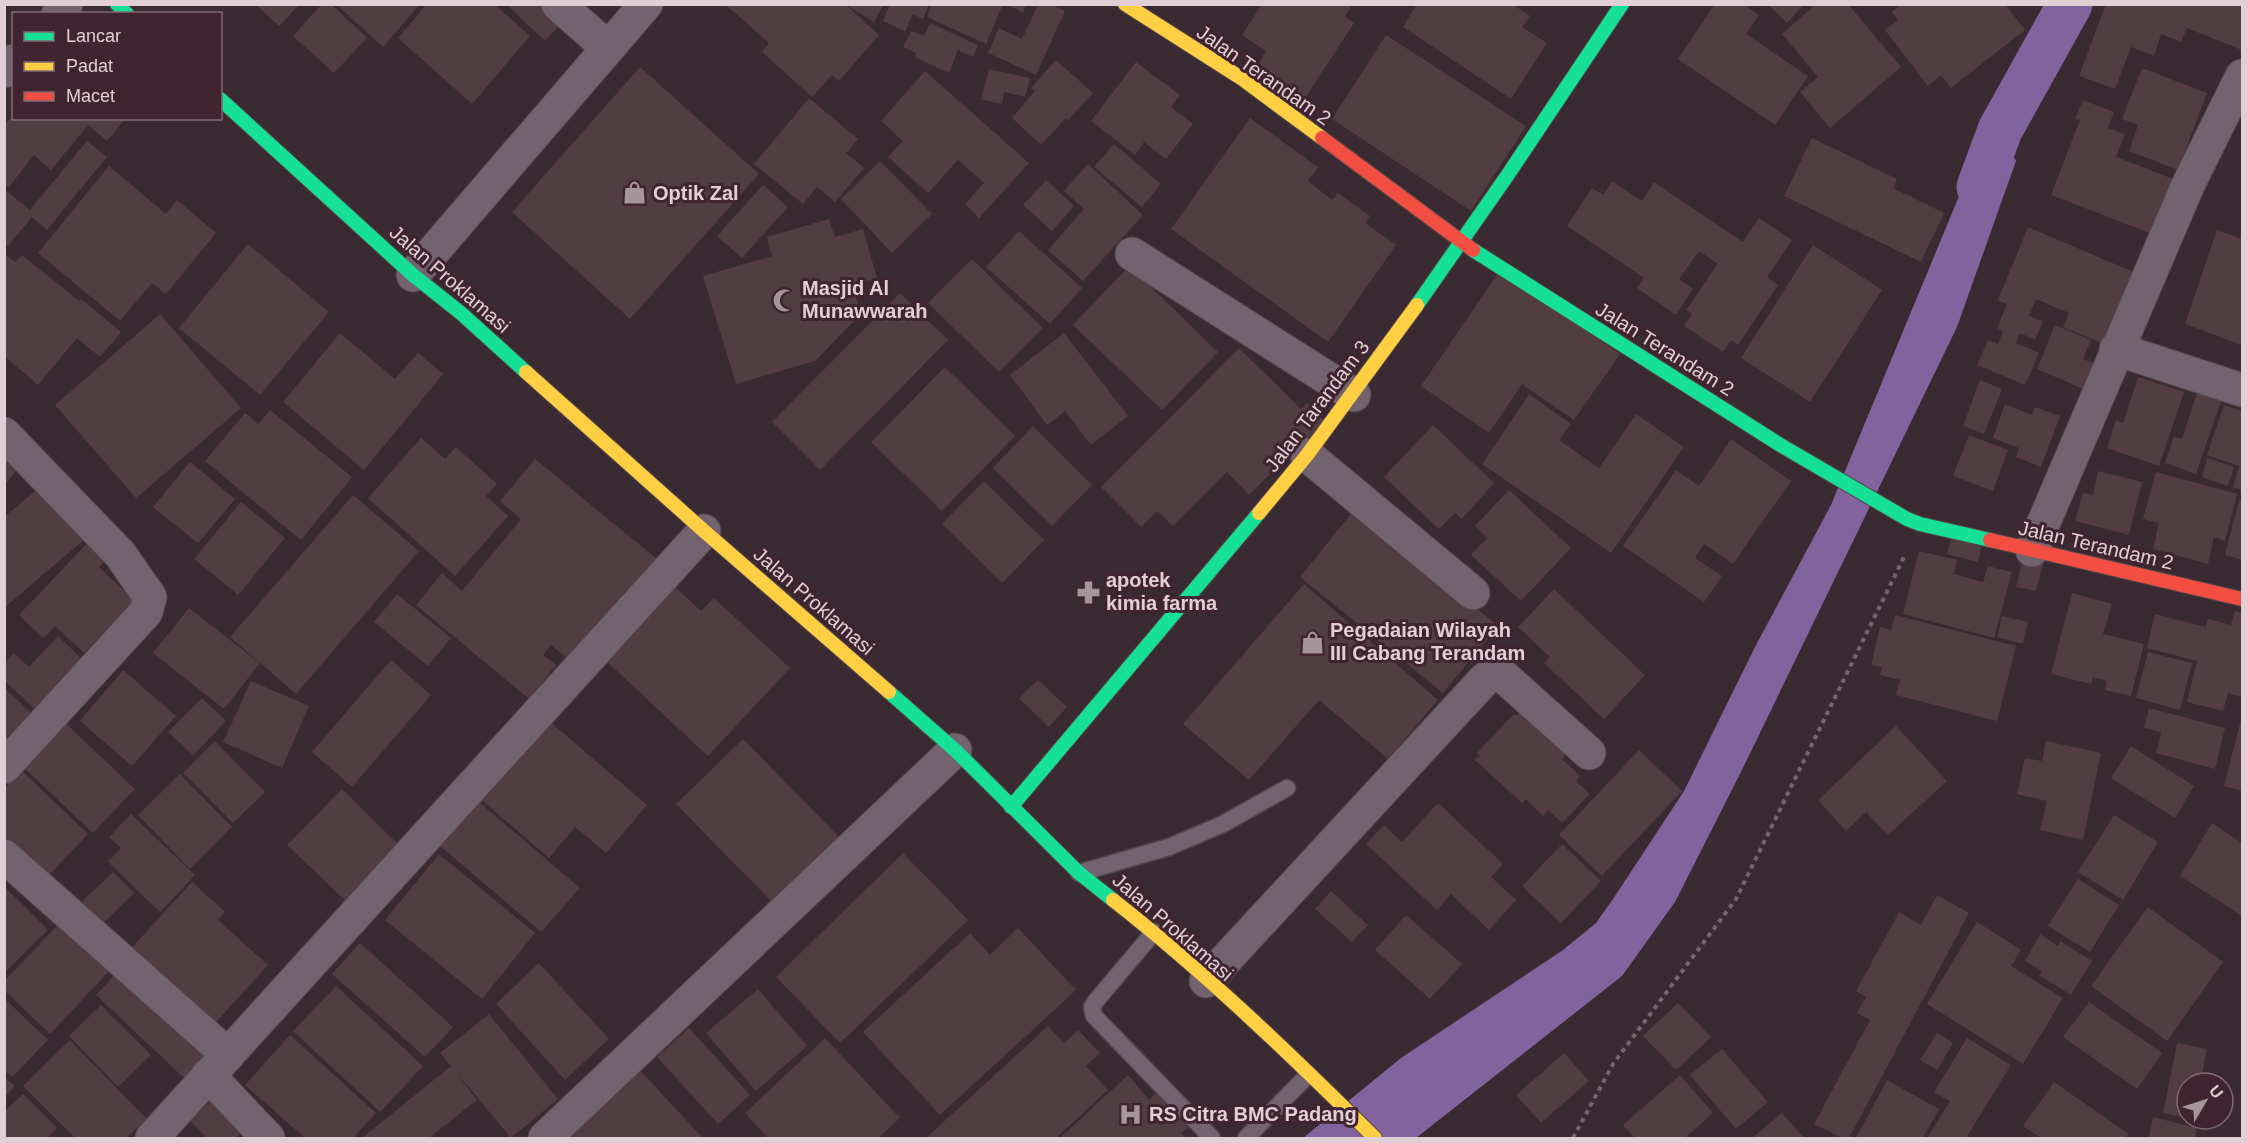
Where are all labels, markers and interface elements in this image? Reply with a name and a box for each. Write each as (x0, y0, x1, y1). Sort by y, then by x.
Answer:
legend (12, 12, 222, 120)
street label: Jalan Terandam 2 (1193, 20, 1335, 130)
text: Lancar (66, 26, 121, 46)
text: Padat (66, 56, 113, 76)
text: Macet (66, 86, 115, 106)
shop icon: Optik Zal (622, 180, 648, 206)
place label: Optik Zal (653, 182, 739, 204)
street label: Jalan Proklamasi (385, 221, 515, 337)
place label: Masjid Al Munawwarah (802, 277, 928, 322)
mosque icon: Masjid Al Munawwarah (771, 287, 797, 313)
street label: Jalan Terandam 2 (1592, 298, 1738, 400)
street label: Jalan Tarandam 3 (1260, 336, 1374, 476)
street label: Jalan Terandam 2 (2016, 516, 2176, 574)
street label: Jalan Proklamasi (749, 543, 879, 659)
place label: apotek kimia farma (1106, 569, 1218, 614)
pharmacy icon: apotek kimia farma (1075, 579, 1101, 605)
place label: Pegadaian Wilayah III Cabang Terandam (1330, 619, 1525, 664)
shop icon: Pegadaian Wilayah III Cabang Terandam (1299, 629, 1325, 655)
street label: Jalan Proklamasi (1108, 869, 1238, 985)
north arrow (2175, 1071, 2235, 1131)
text: U (2206, 1082, 2227, 1102)
hospital icon: RS Citra BMC Padang (1118, 1101, 1144, 1127)
place label: RS Citra BMC Padang (1149, 1103, 1357, 1125)

